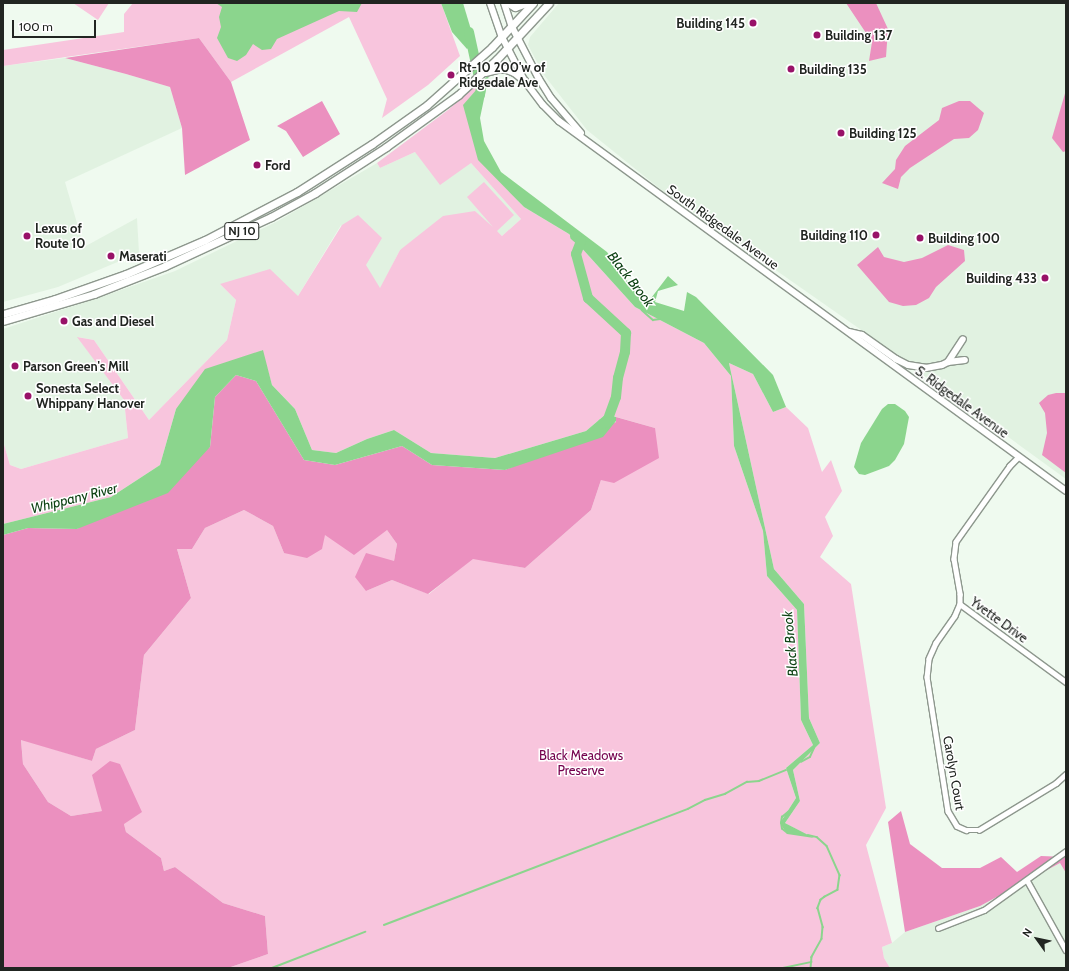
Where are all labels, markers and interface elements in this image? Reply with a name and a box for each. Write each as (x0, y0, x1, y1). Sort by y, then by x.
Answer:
scale bar (14, 12, 98, 38)
place label: Building 145 (676, 15, 745, 31)
marker: Building 145 (748, 18, 758, 28)
text: 100 m (19, 19, 53, 34)
place label: Building 137 (825, 27, 892, 43)
marker: Building 137 (812, 30, 822, 40)
place label: Rt-10 200'w of Ridgedale Ave (459, 60, 545, 91)
place label: Building 135 (799, 61, 867, 77)
marker: Building 135 (786, 64, 796, 74)
marker: Rt-10 200'w of Ridgedale Ave (446, 70, 456, 80)
place label: Building 125 (849, 125, 917, 141)
marker: Building 125 (836, 128, 846, 138)
place label: Ford (265, 157, 290, 173)
marker: Ford (252, 160, 262, 170)
street label: South Ridgedale Avenue (664, 181, 782, 273)
place label: Lexus of Route 10 (35, 221, 86, 252)
road number: NJ 10 (224, 221, 260, 241)
place label: Building 110 (800, 227, 868, 243)
marker: Building 110 (871, 230, 881, 240)
place label: Building 100 (928, 230, 1000, 246)
marker: Lexus of Route 10 (22, 231, 32, 241)
marker: Building 100 (915, 233, 925, 243)
place label: Maserati (119, 248, 167, 264)
water label: Black Brook (604, 248, 658, 310)
marker: Maserati (106, 251, 116, 261)
place label: Building 433 (966, 270, 1037, 286)
marker: Building 433 (1040, 273, 1050, 283)
place label: Gas and Diesel (72, 313, 154, 329)
marker: Gas and Diesel (59, 316, 69, 326)
place label: Parson Green's Mill (23, 358, 129, 374)
marker: Parson Green's Mill (10, 361, 20, 371)
street label: S. Ridgedale Avenue (912, 363, 1012, 441)
place label: Sonesta Select Whippany Hanover (36, 381, 145, 412)
marker: Sonesta Select Whippany Hanover (23, 391, 33, 401)
water label: Whippany River (29, 479, 119, 517)
street label: Yvette Drive (967, 594, 1031, 646)
water label: Black Brook (779, 611, 801, 677)
street label: Carolyn Court (940, 735, 968, 811)
park label: Black Meadows Preserve (539, 748, 623, 779)
north arrow (1017, 919, 1057, 959)
text: N (1019, 925, 1035, 940)

